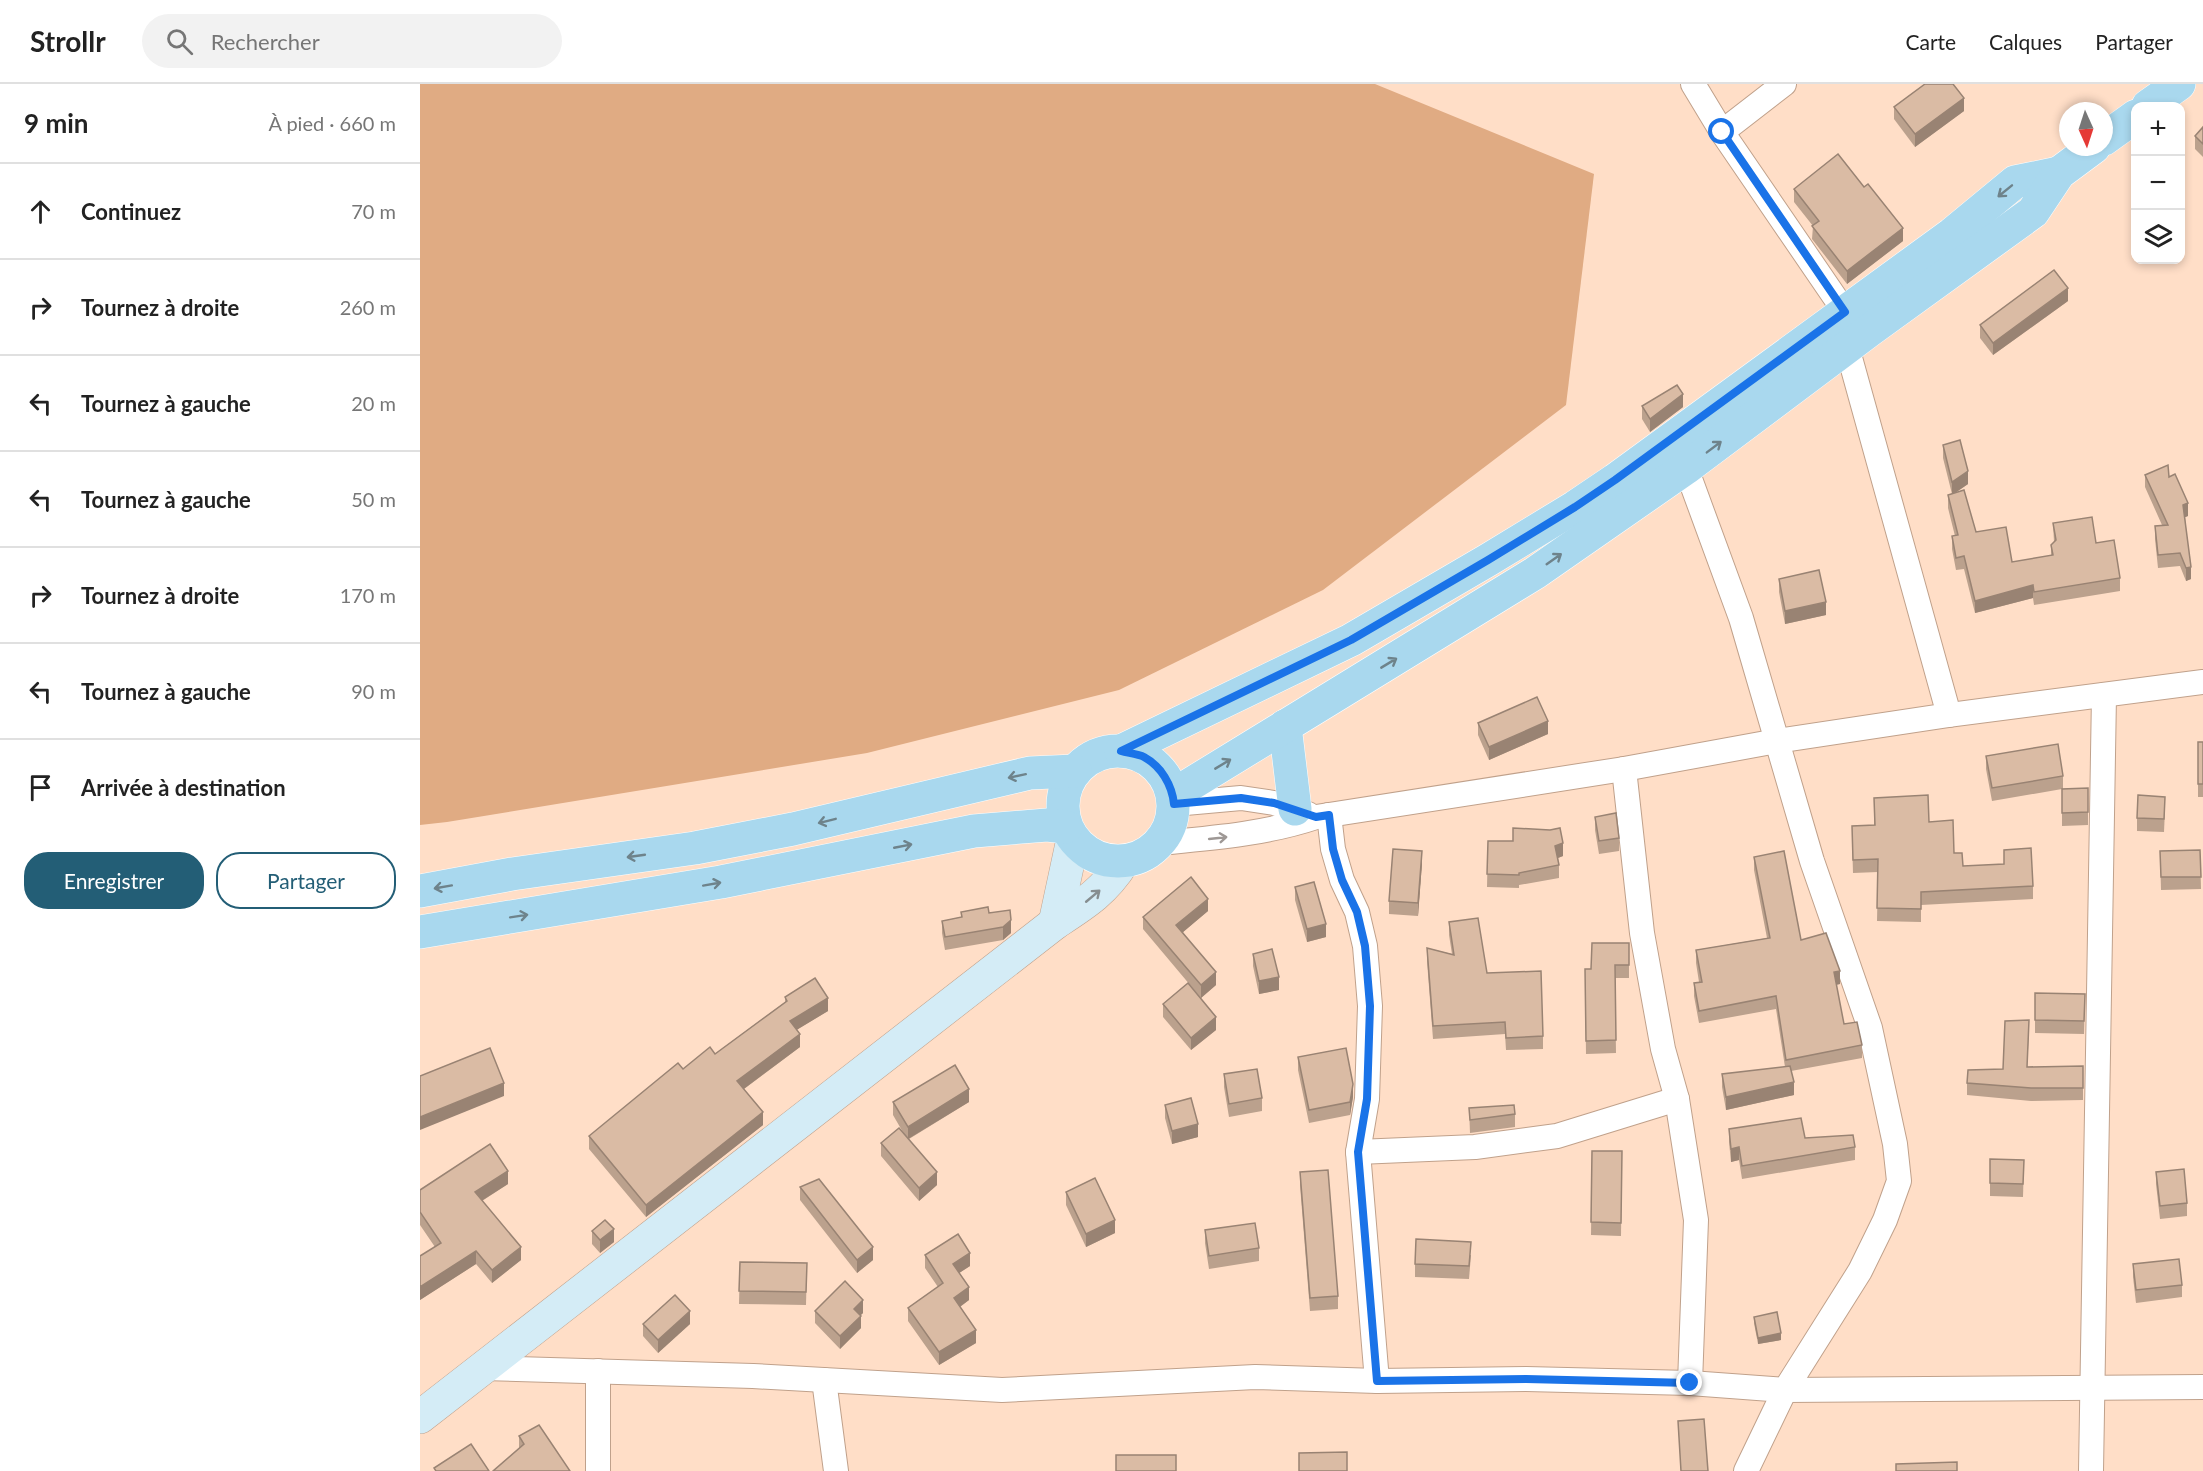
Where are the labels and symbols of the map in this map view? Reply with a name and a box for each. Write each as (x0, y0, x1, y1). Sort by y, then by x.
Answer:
north arrow (2059, 102, 2113, 156)
route start (1708, 118, 1734, 144)
one-way arrow (1998, 184, 2013, 198)
one-way arrow (1706, 441, 1722, 454)
one-way arrow (1546, 553, 1562, 565)
one-way arrow (1380, 656, 1397, 668)
one-way arrow (1214, 758, 1231, 770)
one-way arrow (1008, 770, 1027, 782)
one-way arrow (818, 815, 837, 827)
one-way arrow (1207, 832, 1227, 843)
one-way arrow (893, 839, 912, 851)
one-way arrow (626, 851, 646, 862)
one-way arrow (701, 878, 721, 889)
one-way arrow (434, 882, 453, 893)
one-way arrow (1085, 890, 1101, 903)
one-way arrow (509, 910, 529, 921)
route end (1676, 1369, 1702, 1395)

